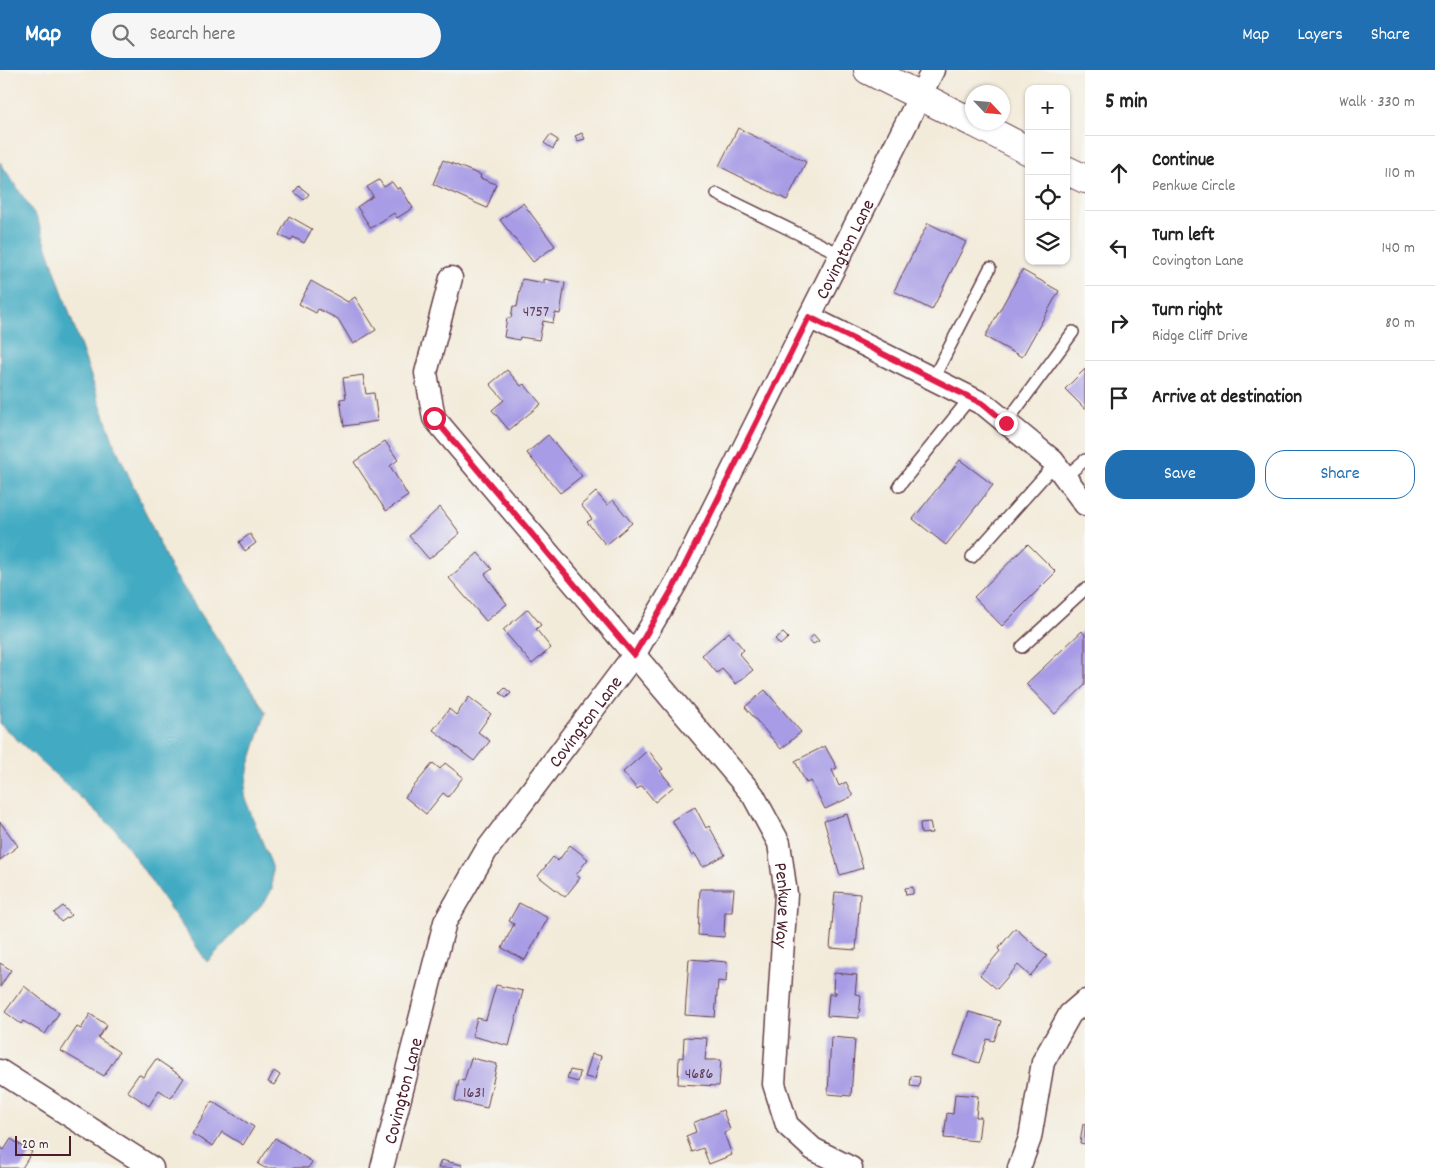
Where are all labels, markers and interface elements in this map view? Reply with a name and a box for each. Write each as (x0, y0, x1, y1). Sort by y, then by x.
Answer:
search box (91, 13, 441, 58)
text: Map (25, 18, 61, 52)
icon: search (109, 21, 137, 49)
text: Search here (149, 22, 235, 49)
text: Map (1242, 23, 1269, 48)
text: Layers (1297, 23, 1343, 48)
text: Share (1371, 23, 1410, 48)
north arrow (965, 85, 1010, 130)
map controls (1025, 85, 1070, 265)
button: + (1025, 85, 1070, 130)
text: 5 min (1105, 88, 1148, 118)
text: Walk · 330 m (1339, 91, 1415, 114)
button: − (1025, 130, 1070, 175)
text: Continue (1152, 148, 1214, 175)
icon: ahead (1105, 159, 1133, 187)
text: 110 m (1385, 162, 1415, 185)
button: locate (1025, 175, 1070, 220)
text: Penkwe Circle (1152, 175, 1235, 198)
street label: Covington Lane (810, 195, 883, 305)
button: layers (1025, 220, 1070, 265)
text: Turn left (1152, 223, 1215, 250)
icon: left (1105, 234, 1133, 262)
text: 140 m (1381, 237, 1415, 260)
text: Covington Lane (1152, 250, 1244, 273)
text: Turn right (1152, 298, 1223, 325)
house number: 4757 (523, 301, 549, 324)
icon: right (1105, 309, 1133, 337)
text: 80 m (1385, 312, 1415, 335)
text: Ridge Cliff Drive (1152, 325, 1248, 348)
icon: arrive (1105, 384, 1133, 412)
text: Arrive at destination (1152, 385, 1302, 412)
route start (423, 407, 446, 430)
route end (995, 412, 1018, 435)
button: Save (1105, 450, 1255, 499)
button: Share (1265, 450, 1415, 499)
street label: Covington Lane (543, 671, 631, 775)
street label: Penkwe Way (765, 861, 796, 949)
street label: Covington Lane (379, 1035, 432, 1147)
house number: 4686 (685, 1063, 714, 1086)
house number: 1631 (463, 1082, 485, 1105)
scale bar (15, 1133, 71, 1156)
text: 20 m (22, 1135, 49, 1155)

